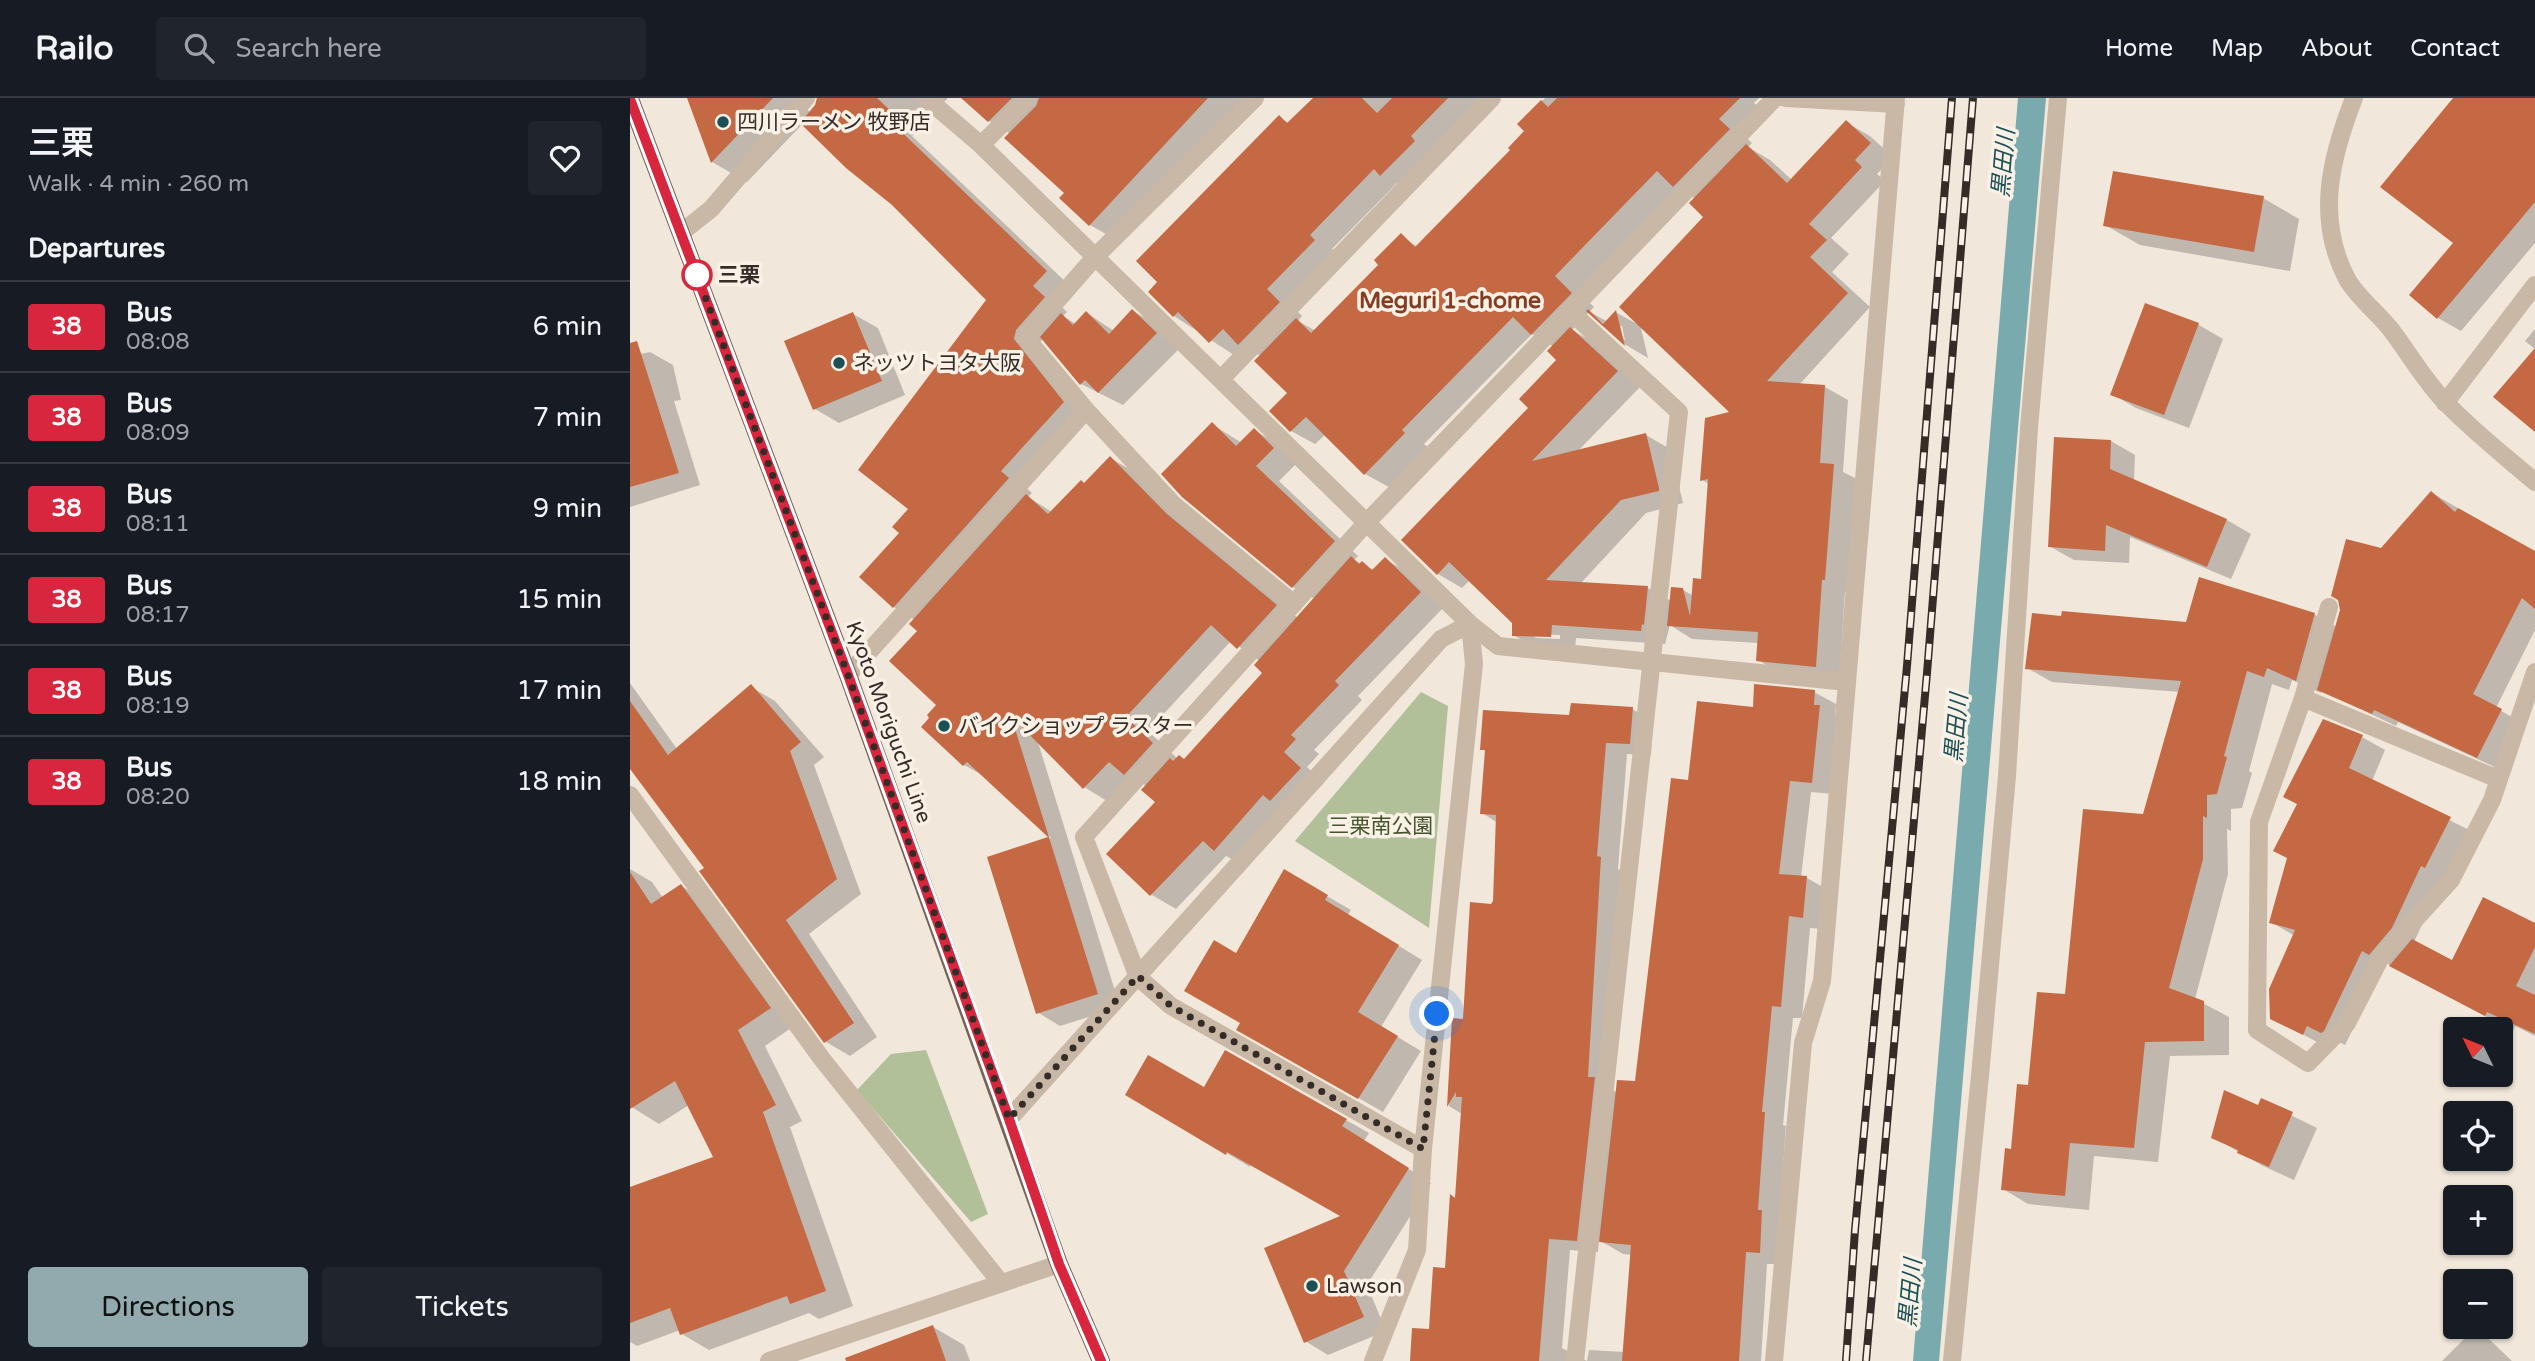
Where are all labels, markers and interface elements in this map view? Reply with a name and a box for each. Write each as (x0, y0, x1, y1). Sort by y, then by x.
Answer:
search box (156, 17, 646, 80)
text: Railo (35, 29, 114, 68)
icon: search (180, 29, 218, 67)
text: Search here (236, 33, 382, 64)
text: Home (2105, 34, 2173, 63)
text: Map (2211, 34, 2263, 63)
text: About (2301, 34, 2372, 63)
text: Contact (2410, 34, 2500, 63)
place label: 四川ラーメン 牧野店 (737, 110, 931, 135)
marker: 四川ラーメン 牧野店 (715, 114, 731, 130)
button: heart (528, 121, 602, 195)
text: 三栗 (28, 124, 94, 163)
water label: 黒田川 (1987, 125, 2021, 199)
text: Walk · 4 min · 260 m (28, 170, 249, 198)
text: Departures (28, 233, 165, 264)
marker: 三栗 (682, 260, 712, 290)
place label: 三栗 (718, 263, 760, 288)
district label: Meguri 1-chome (1359, 287, 1541, 315)
text: Bus (126, 297, 172, 328)
text: 6 min (533, 311, 602, 342)
text: 38 (51, 312, 82, 341)
text: 08:08 (126, 328, 190, 356)
place label: ネッツトヨタ大阪 (853, 351, 1021, 376)
marker: ネッツトヨタ大阪 (831, 355, 847, 371)
text: Bus (126, 388, 172, 419)
text: 7 min (533, 402, 602, 433)
text: 38 (51, 403, 82, 432)
text: 08:09 (126, 419, 190, 447)
text: Bus (126, 479, 172, 510)
text: 9 min (533, 493, 602, 524)
text: 38 (51, 494, 82, 523)
text: 08:11 (126, 510, 190, 538)
text: Bus (126, 570, 172, 601)
text: 15 min (516, 584, 602, 615)
text: 38 (51, 585, 82, 614)
text: 08:17 (126, 601, 190, 629)
street label: Kyoto Moriguchi Line (840, 618, 937, 827)
text: Bus (126, 661, 172, 692)
text: 17 min (516, 675, 602, 706)
text: 38 (51, 676, 82, 705)
water label: 黒田川 (1940, 690, 1974, 764)
text: 08:19 (126, 692, 190, 720)
place label: バイクショップ ラスター (958, 714, 1194, 739)
marker: バイクショップ ラスター (936, 718, 952, 734)
text: Bus (126, 752, 172, 783)
text: 18 min (516, 766, 602, 797)
text: 38 (51, 767, 82, 796)
text: 08:20 (126, 783, 190, 811)
park label: 三栗南公園 (1329, 814, 1434, 839)
your location (1419, 996, 1454, 1031)
north arrow (2443, 1017, 2513, 1087)
map controls (2443, 1017, 2513, 1339)
button: locate (2443, 1101, 2513, 1171)
button: + (2443, 1185, 2513, 1255)
water label: 黒田川 (1894, 1255, 1928, 1329)
button: Directions (28, 1267, 308, 1347)
button: Tickets (322, 1267, 602, 1347)
button: − (2443, 1269, 2513, 1339)
place label: Lawson (1326, 1274, 1402, 1299)
marker: Lawson (1304, 1278, 1320, 1294)

